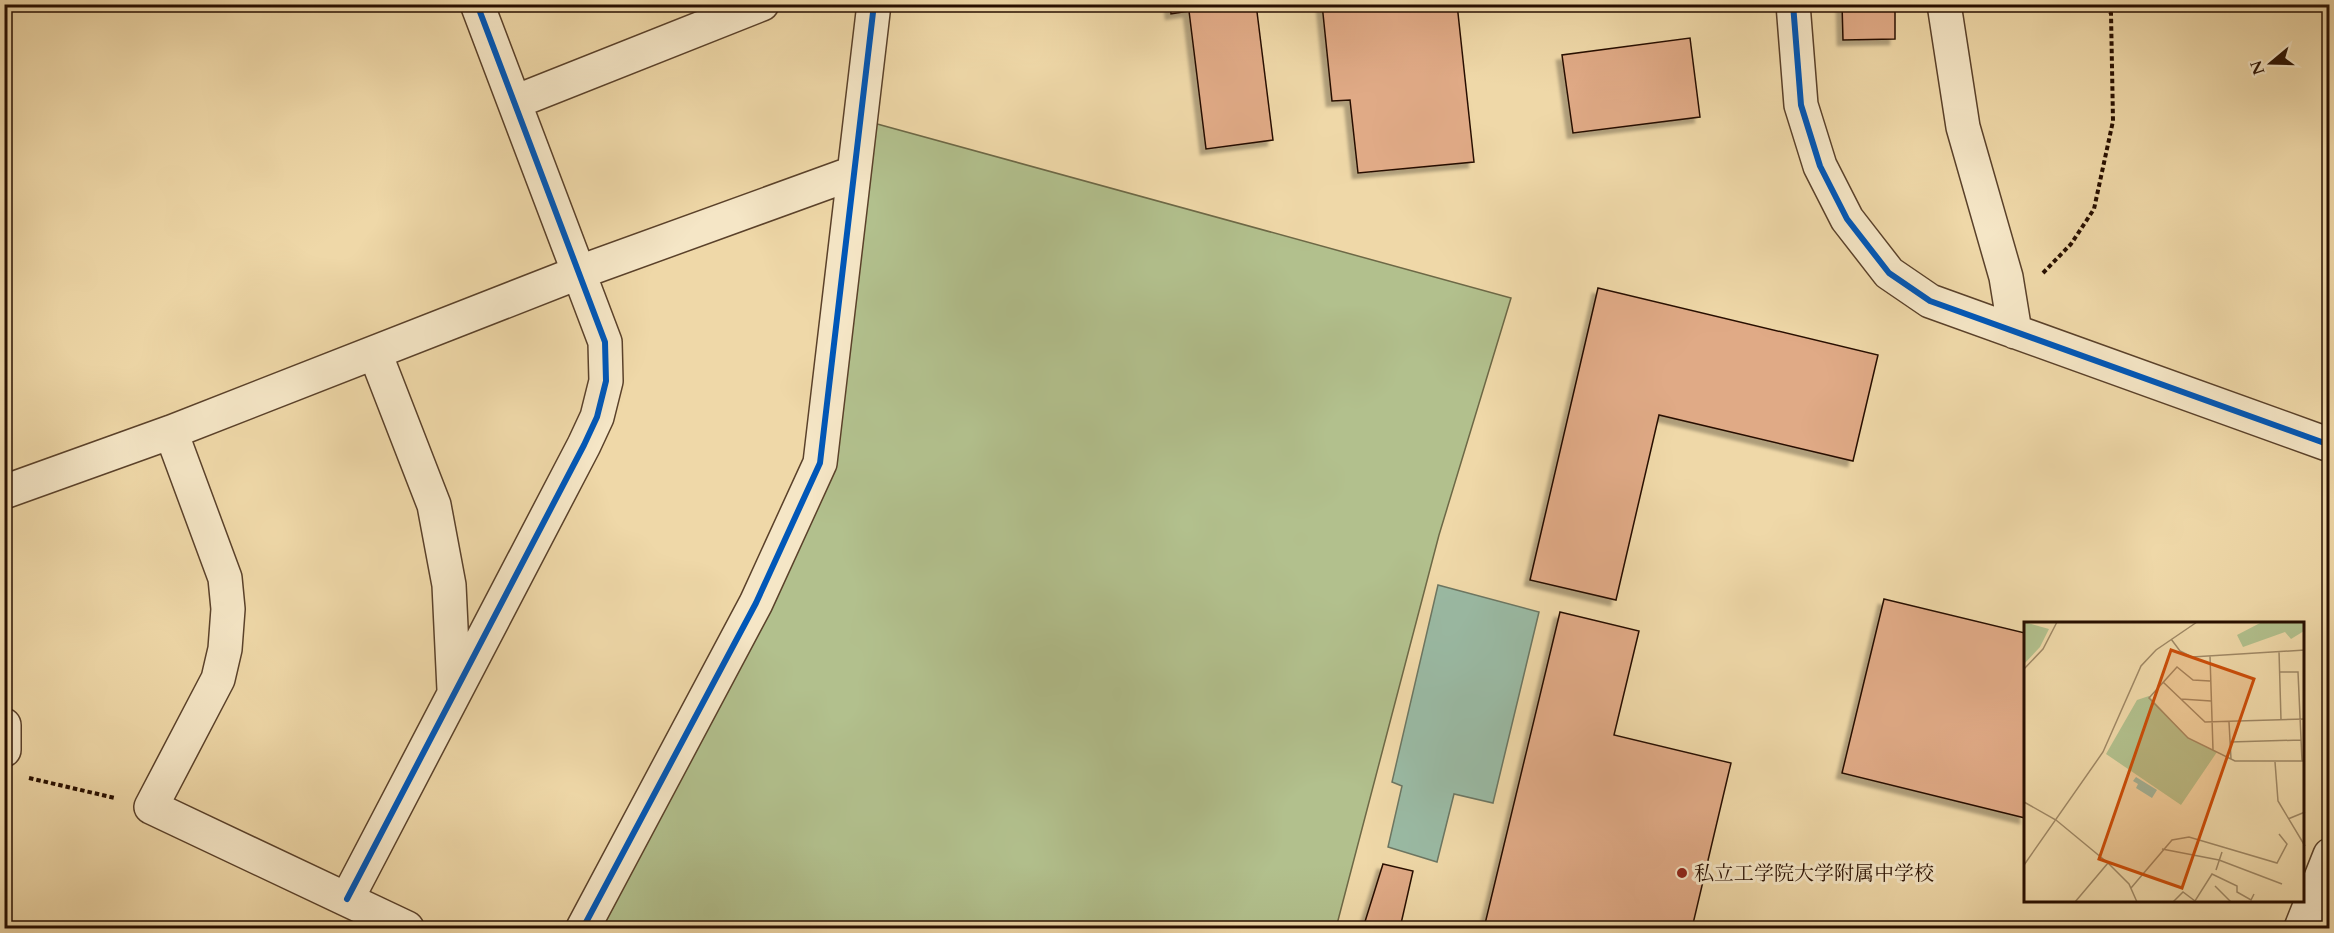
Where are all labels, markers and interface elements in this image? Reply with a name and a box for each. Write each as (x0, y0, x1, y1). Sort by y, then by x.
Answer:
north arrow (2241, 33, 2301, 93)
text: N (2245, 57, 2270, 78)
inset map (2024, 622, 2304, 903)
place label: 私立工学院大学附属中学校 (1694, 860, 1934, 887)
marker: 私立工学院大学附属中学校 (1675, 866, 1689, 880)

